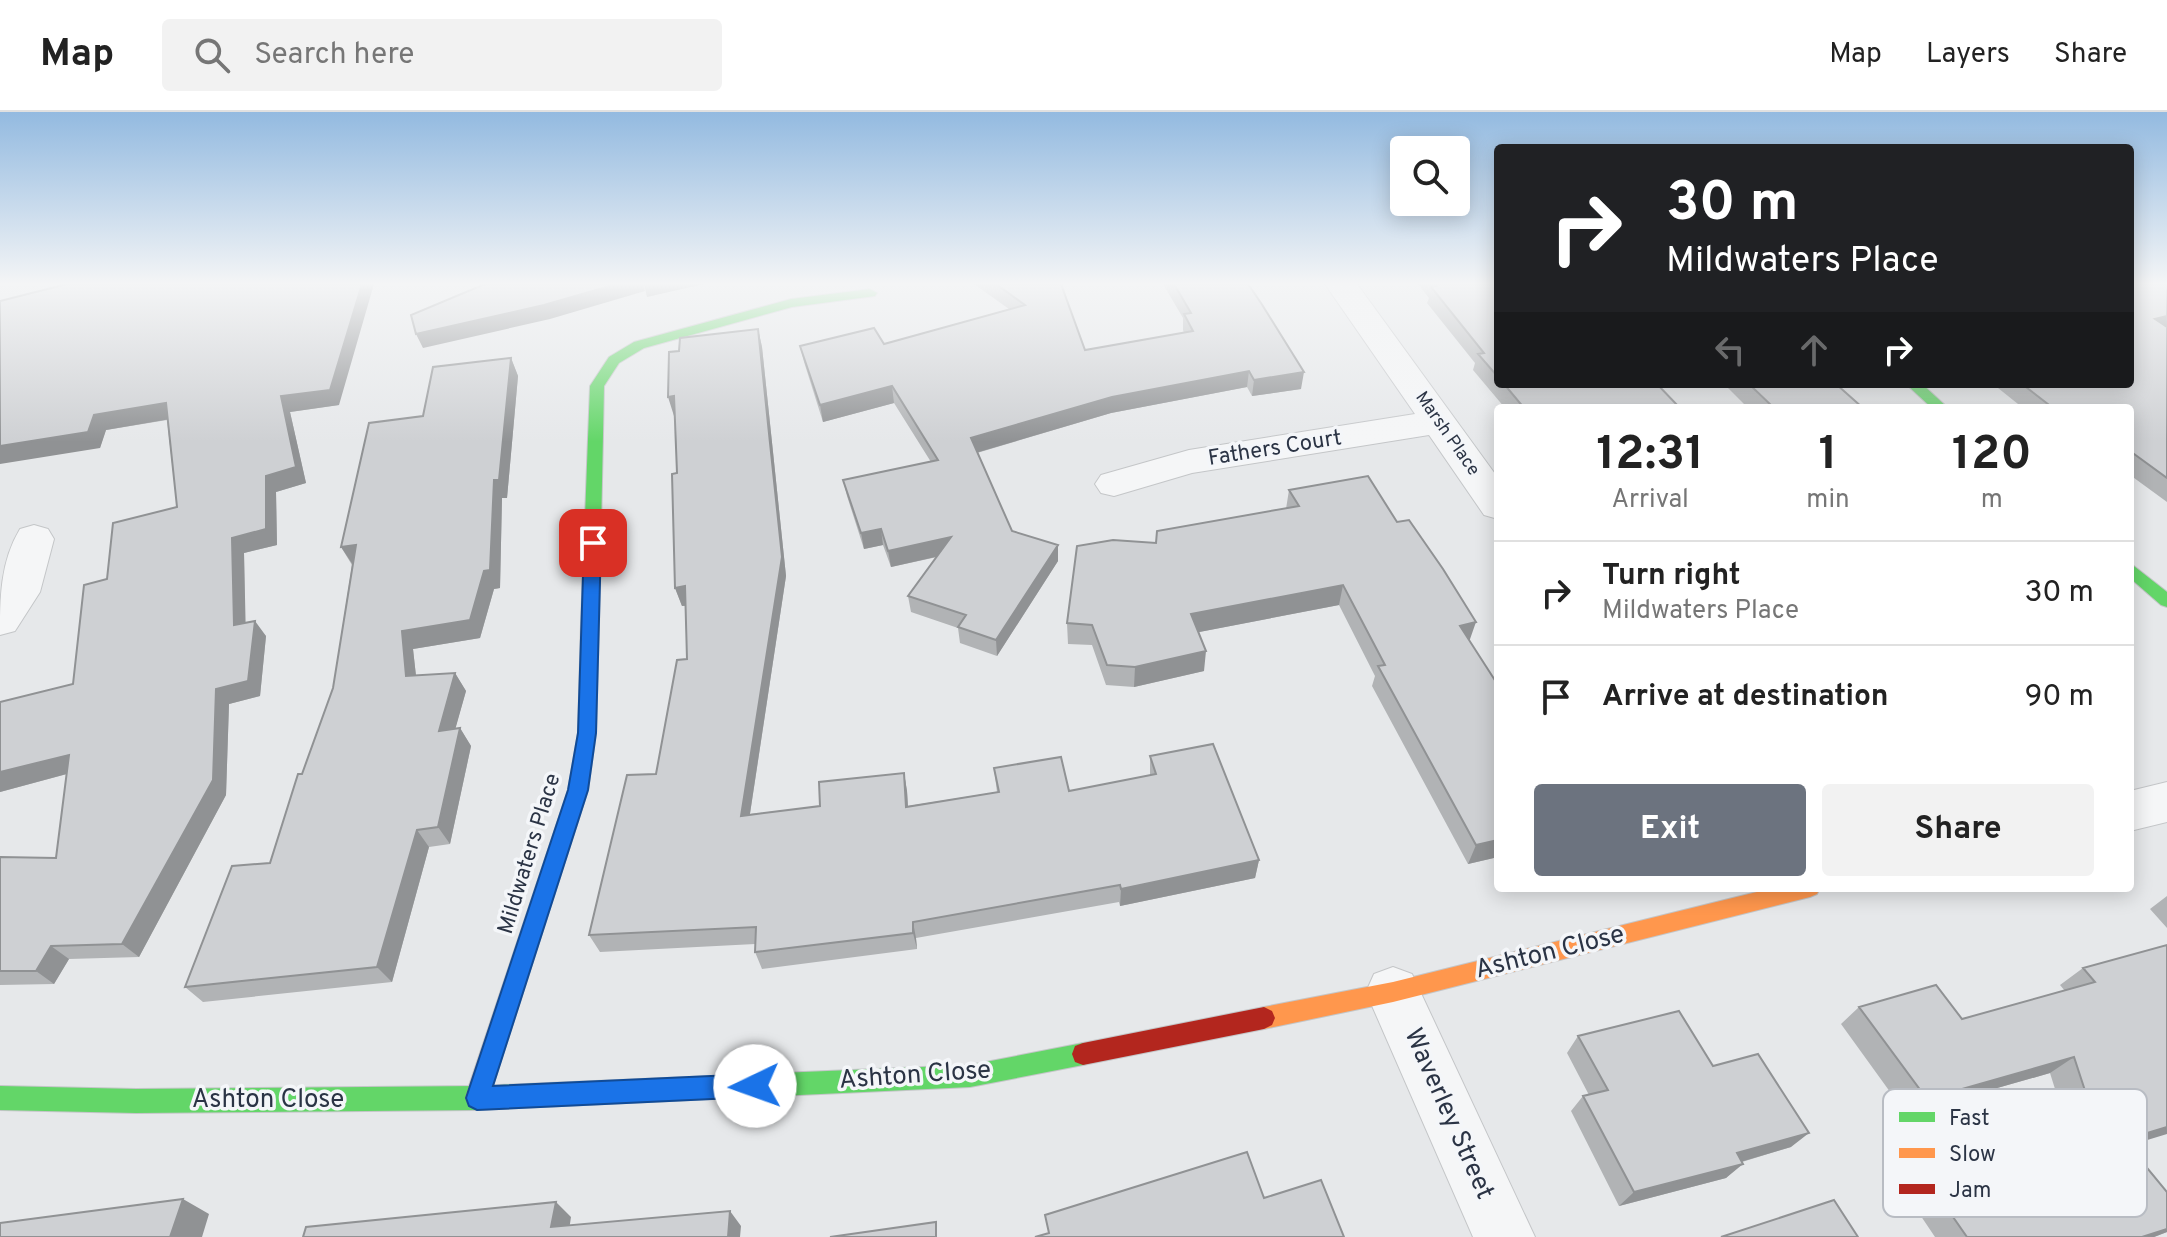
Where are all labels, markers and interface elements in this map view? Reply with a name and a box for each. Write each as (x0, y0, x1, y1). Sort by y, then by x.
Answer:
search box (162, 19, 722, 91)
text: Map (40, 31, 114, 80)
icon: search (190, 33, 234, 77)
text: Search here (254, 37, 414, 74)
text: Map (1829, 37, 1882, 73)
text: Layers (1926, 37, 2010, 73)
text: Share (2054, 37, 2127, 73)
map controls (1390, 136, 1470, 216)
button: search (1390, 136, 1470, 216)
text: 30 m (1666, 170, 1799, 240)
icon: right (1534, 176, 1638, 280)
text: Mildwaters Place (1666, 239, 1939, 285)
icon: left (1708, 328, 1752, 372)
icon: ahead (1792, 328, 1836, 372)
icon: right (1876, 328, 1920, 372)
street label: Marsh Place (1410, 387, 1484, 481)
street label: Fathers Court (1206, 425, 1344, 473)
text: 12:31 (1596, 426, 1704, 486)
text: 1 (1818, 426, 1838, 486)
text: 120 (1952, 426, 2032, 486)
text: Arrival (1611, 484, 1689, 517)
text: min (1806, 484, 1850, 517)
text: m (1981, 484, 2003, 517)
pin (559, 509, 627, 577)
icon: arrive (571, 521, 615, 565)
text: Turn right (1602, 558, 1740, 595)
icon: right (1534, 571, 1578, 615)
text: 30 m (2025, 575, 2094, 612)
text: Mildwaters Place (1602, 595, 1799, 628)
icon: arrive (1534, 675, 1578, 719)
text: Arrive at destination (1602, 679, 1888, 716)
text: 90 m (2025, 679, 2094, 716)
street label: Mildwaters Place (493, 770, 567, 938)
button: Exit (1534, 784, 1806, 876)
button: Share (1822, 784, 2094, 876)
street label: Ashton Close (1472, 919, 1628, 987)
street label: Waverley Street (1396, 1023, 1500, 1205)
position arrow (713, 1044, 797, 1128)
street label: Ashton Close (838, 1054, 992, 1098)
street label: Ashton Close (192, 1084, 344, 1117)
legend (1883, 1089, 2147, 1217)
text: Fast (1949, 1106, 1990, 1133)
text: Slow (1949, 1142, 1996, 1169)
text: Jam (1949, 1178, 1992, 1205)

